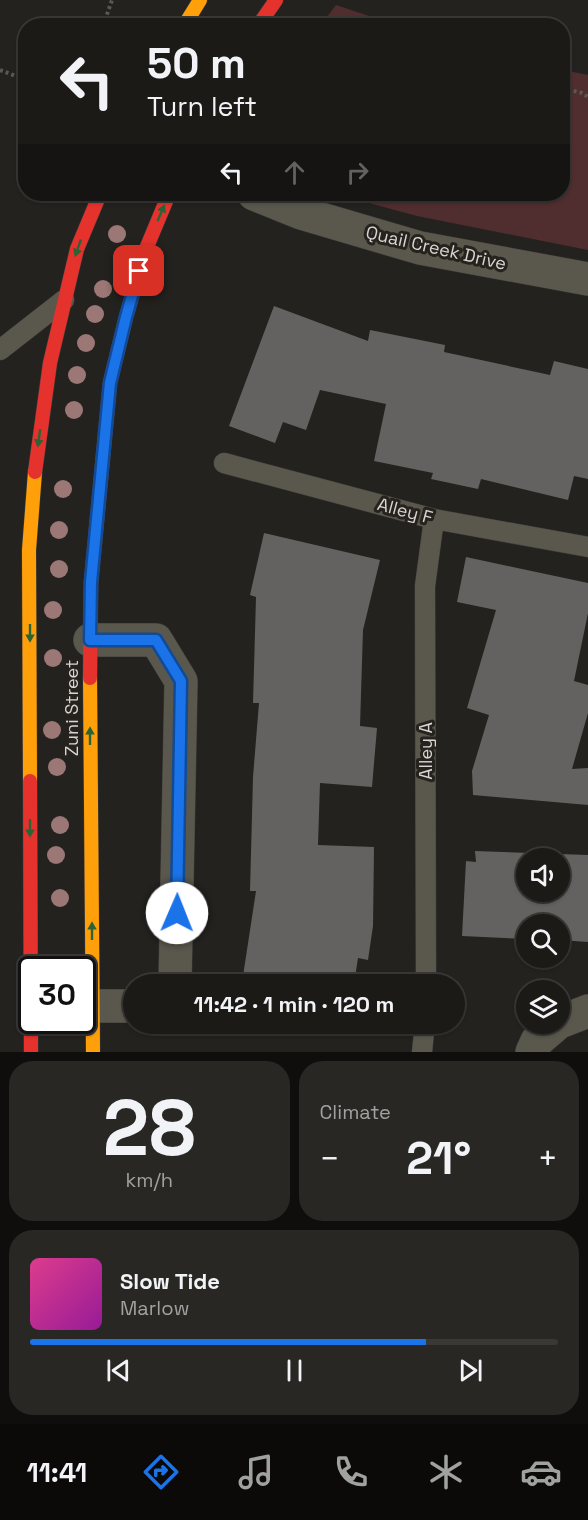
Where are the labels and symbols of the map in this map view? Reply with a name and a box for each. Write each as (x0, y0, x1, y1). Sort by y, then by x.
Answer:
one-way arrow (157, 204, 166, 222)
street label: Quail Creek Drive (364, 220, 509, 275)
one-way arrow (73, 239, 83, 257)
pin (113, 245, 164, 296)
one-way arrow (34, 429, 43, 448)
street label: Alley F (375, 492, 436, 529)
one-way arrow (25, 623, 35, 642)
street label: Zuni Street (60, 660, 83, 756)
street label: Alley A (414, 722, 437, 780)
one-way arrow (85, 726, 95, 745)
one-way arrow (25, 818, 35, 837)
position arrow (145, 881, 209, 945)
one-way arrow (87, 921, 97, 940)
speed limit sign: 30 (18, 956, 96, 1034)

